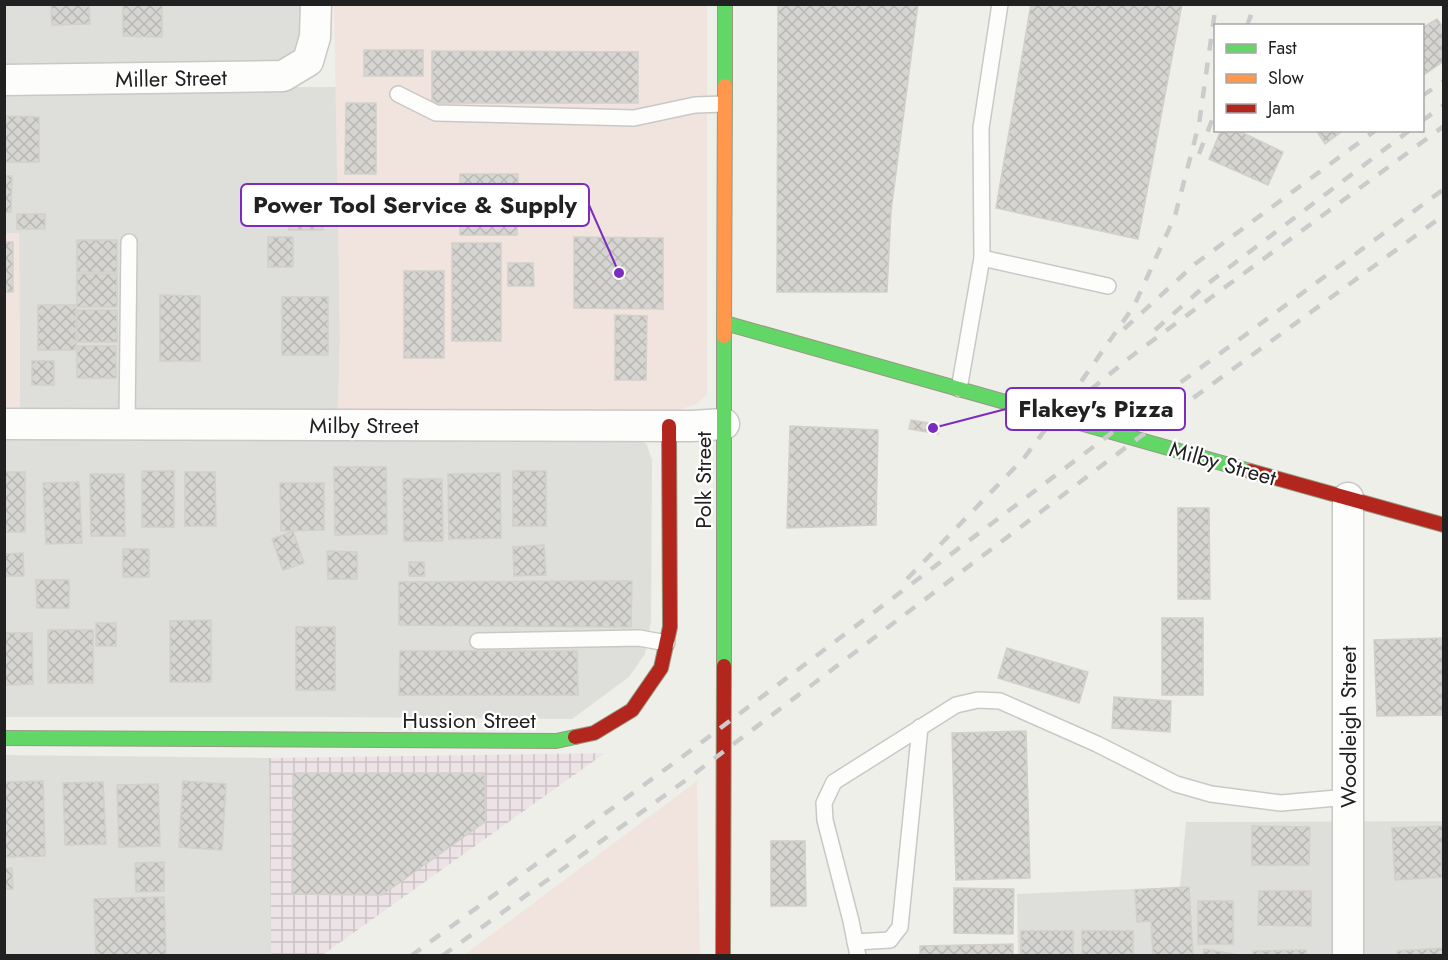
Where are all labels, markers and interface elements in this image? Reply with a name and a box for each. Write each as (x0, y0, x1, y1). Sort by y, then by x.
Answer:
legend (1214, 24, 1424, 132)
text: Fast (1268, 35, 1297, 61)
street label: Miller Street (115, 61, 228, 95)
text: Slow (1268, 65, 1305, 91)
text: Jam (1266, 95, 1295, 121)
callout: Power Tool Service & Supply (241, 184, 589, 226)
text: Power Tool Service & Supply (253, 187, 577, 222)
callout: Flakey's Pizza (1006, 388, 1185, 430)
text: Flakey's Pizza (1018, 391, 1174, 426)
street label: Milby Street (309, 409, 420, 441)
street label: Polk Street (687, 431, 719, 529)
street label: Milby Street (1166, 433, 1281, 494)
street label: Woodleigh Street (1332, 645, 1364, 808)
street label: Hussion Street (402, 704, 536, 736)

